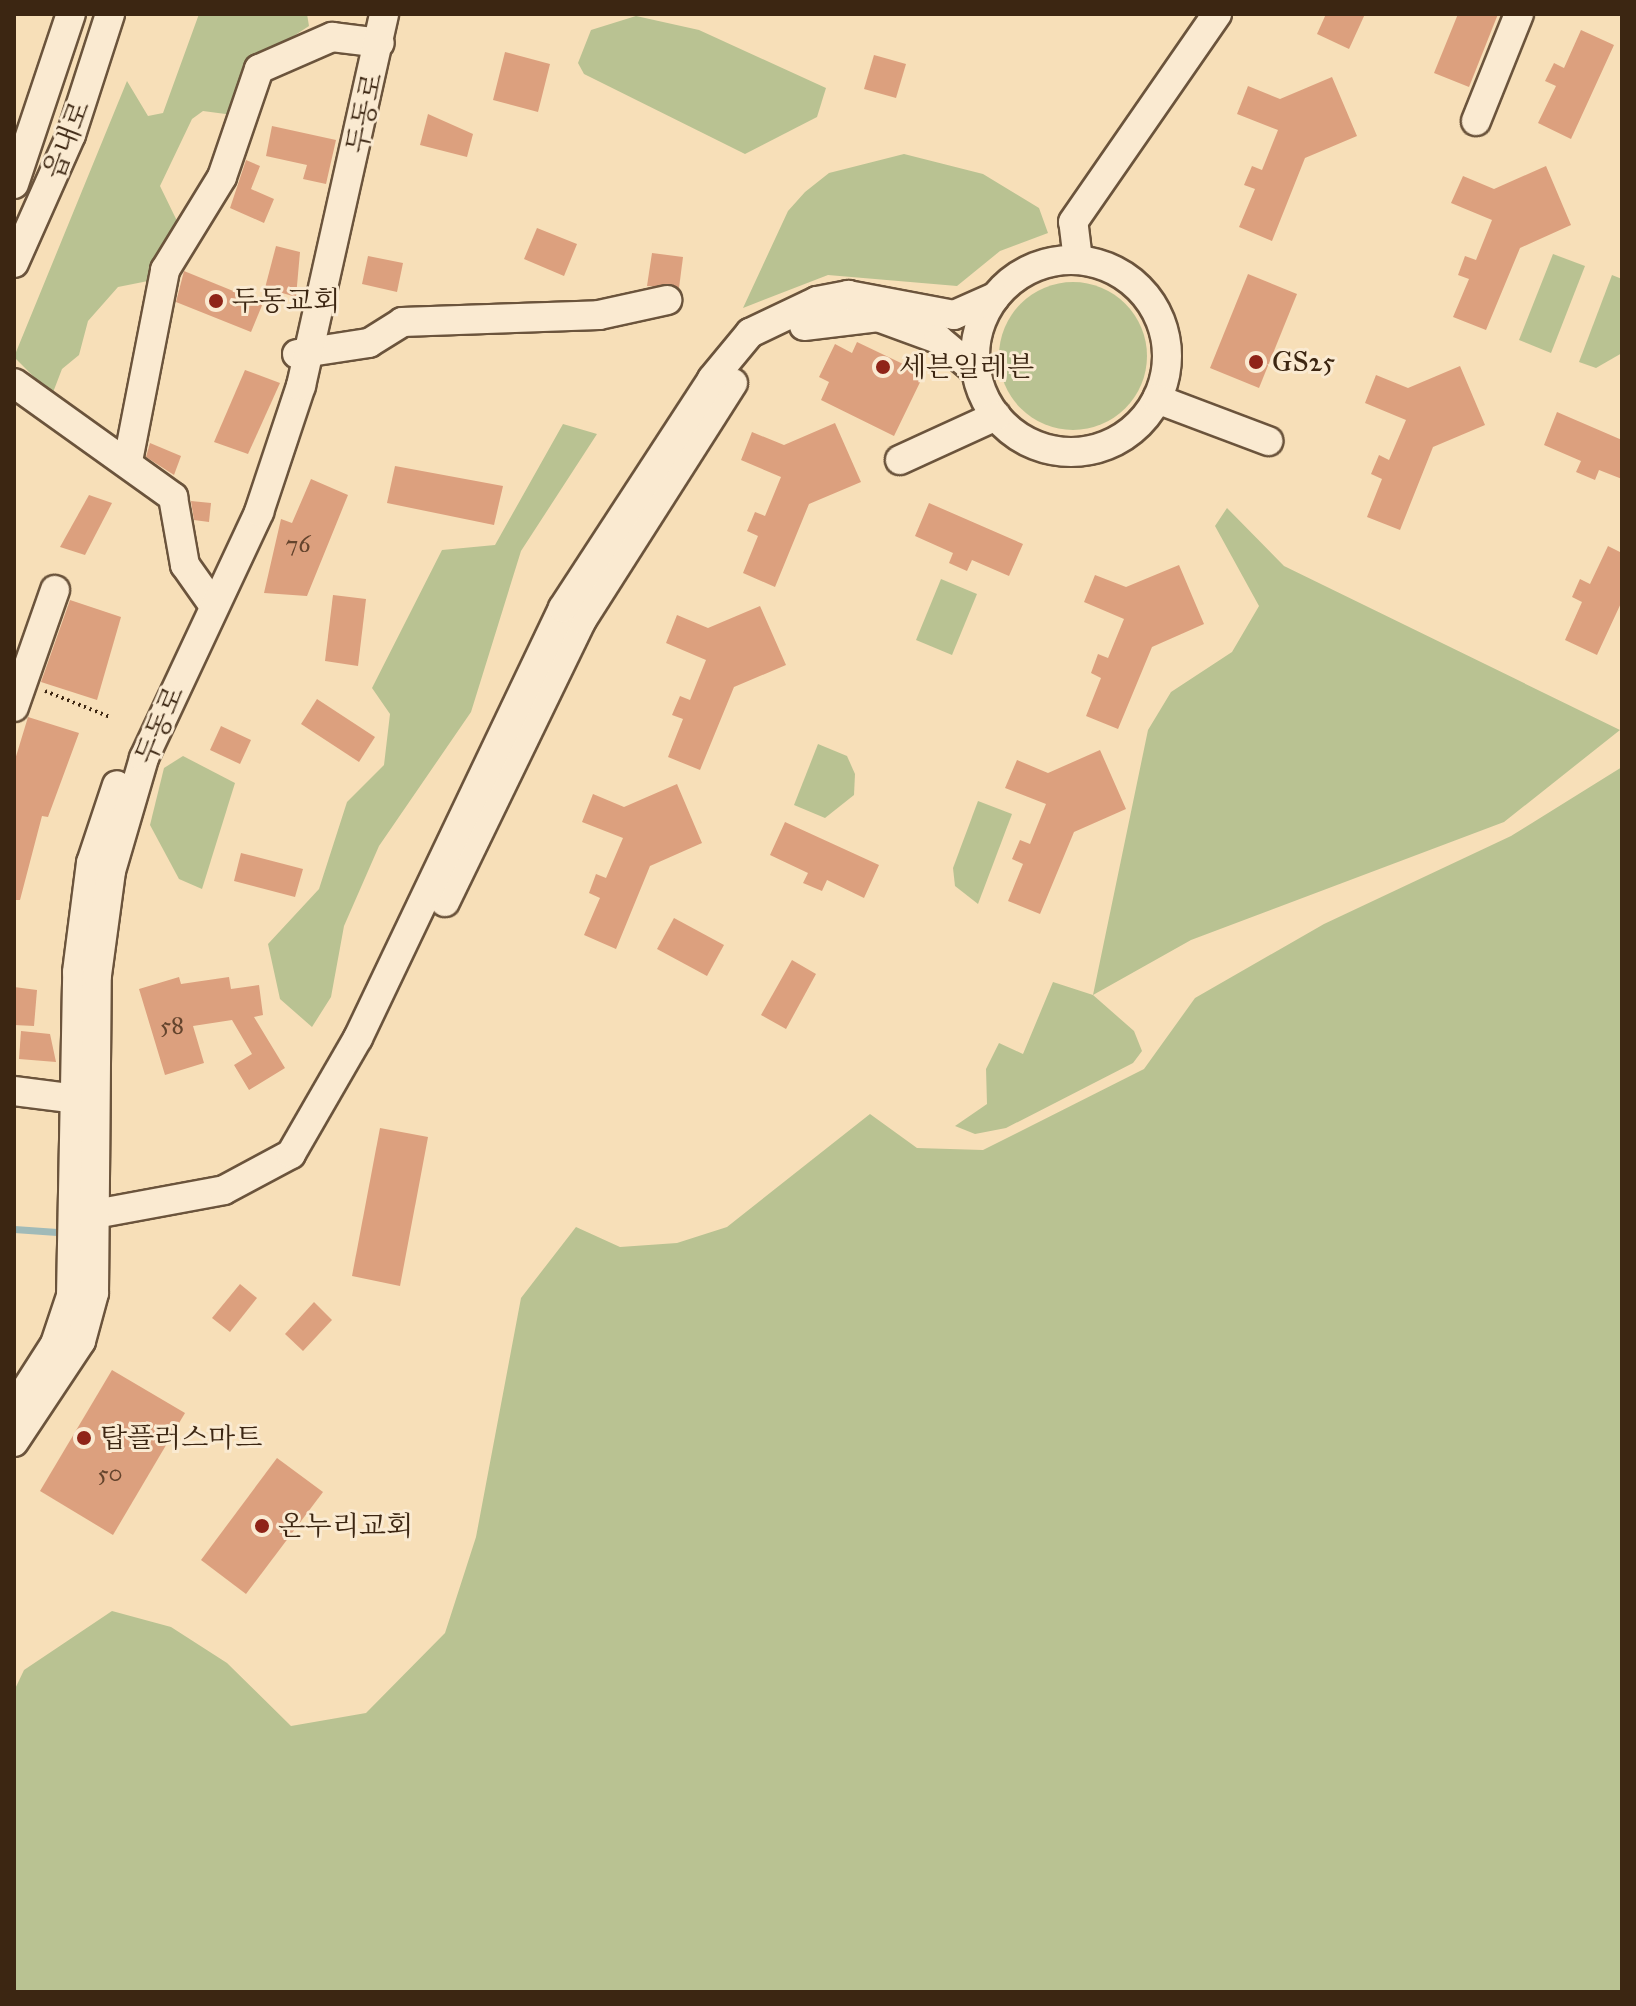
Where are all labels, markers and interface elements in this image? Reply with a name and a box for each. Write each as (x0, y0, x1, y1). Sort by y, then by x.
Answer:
street label: 두동로 (340, 70, 390, 156)
street label: 읍내로 (37, 96, 97, 184)
place label: 두동교회 (232, 284, 340, 318)
marker: 두동교회 (207, 292, 225, 310)
place label: GS25 (1272, 345, 1335, 379)
place label: 세븐일레븐 (899, 350, 1034, 384)
marker: GS25 (1247, 353, 1265, 371)
marker: 세븐일레븐 (874, 358, 892, 376)
house number: 76 (285, 531, 311, 559)
street label: 두동로 (129, 681, 191, 769)
house number: 58 (160, 1012, 184, 1040)
place label: 탑플러스마트 (100, 1421, 262, 1455)
marker: 탑플러스마트 (75, 1429, 93, 1447)
house number: 50 (97, 1460, 123, 1488)
place label: 온누리교회 (278, 1509, 413, 1543)
marker: 온누리교회 (253, 1517, 271, 1535)

